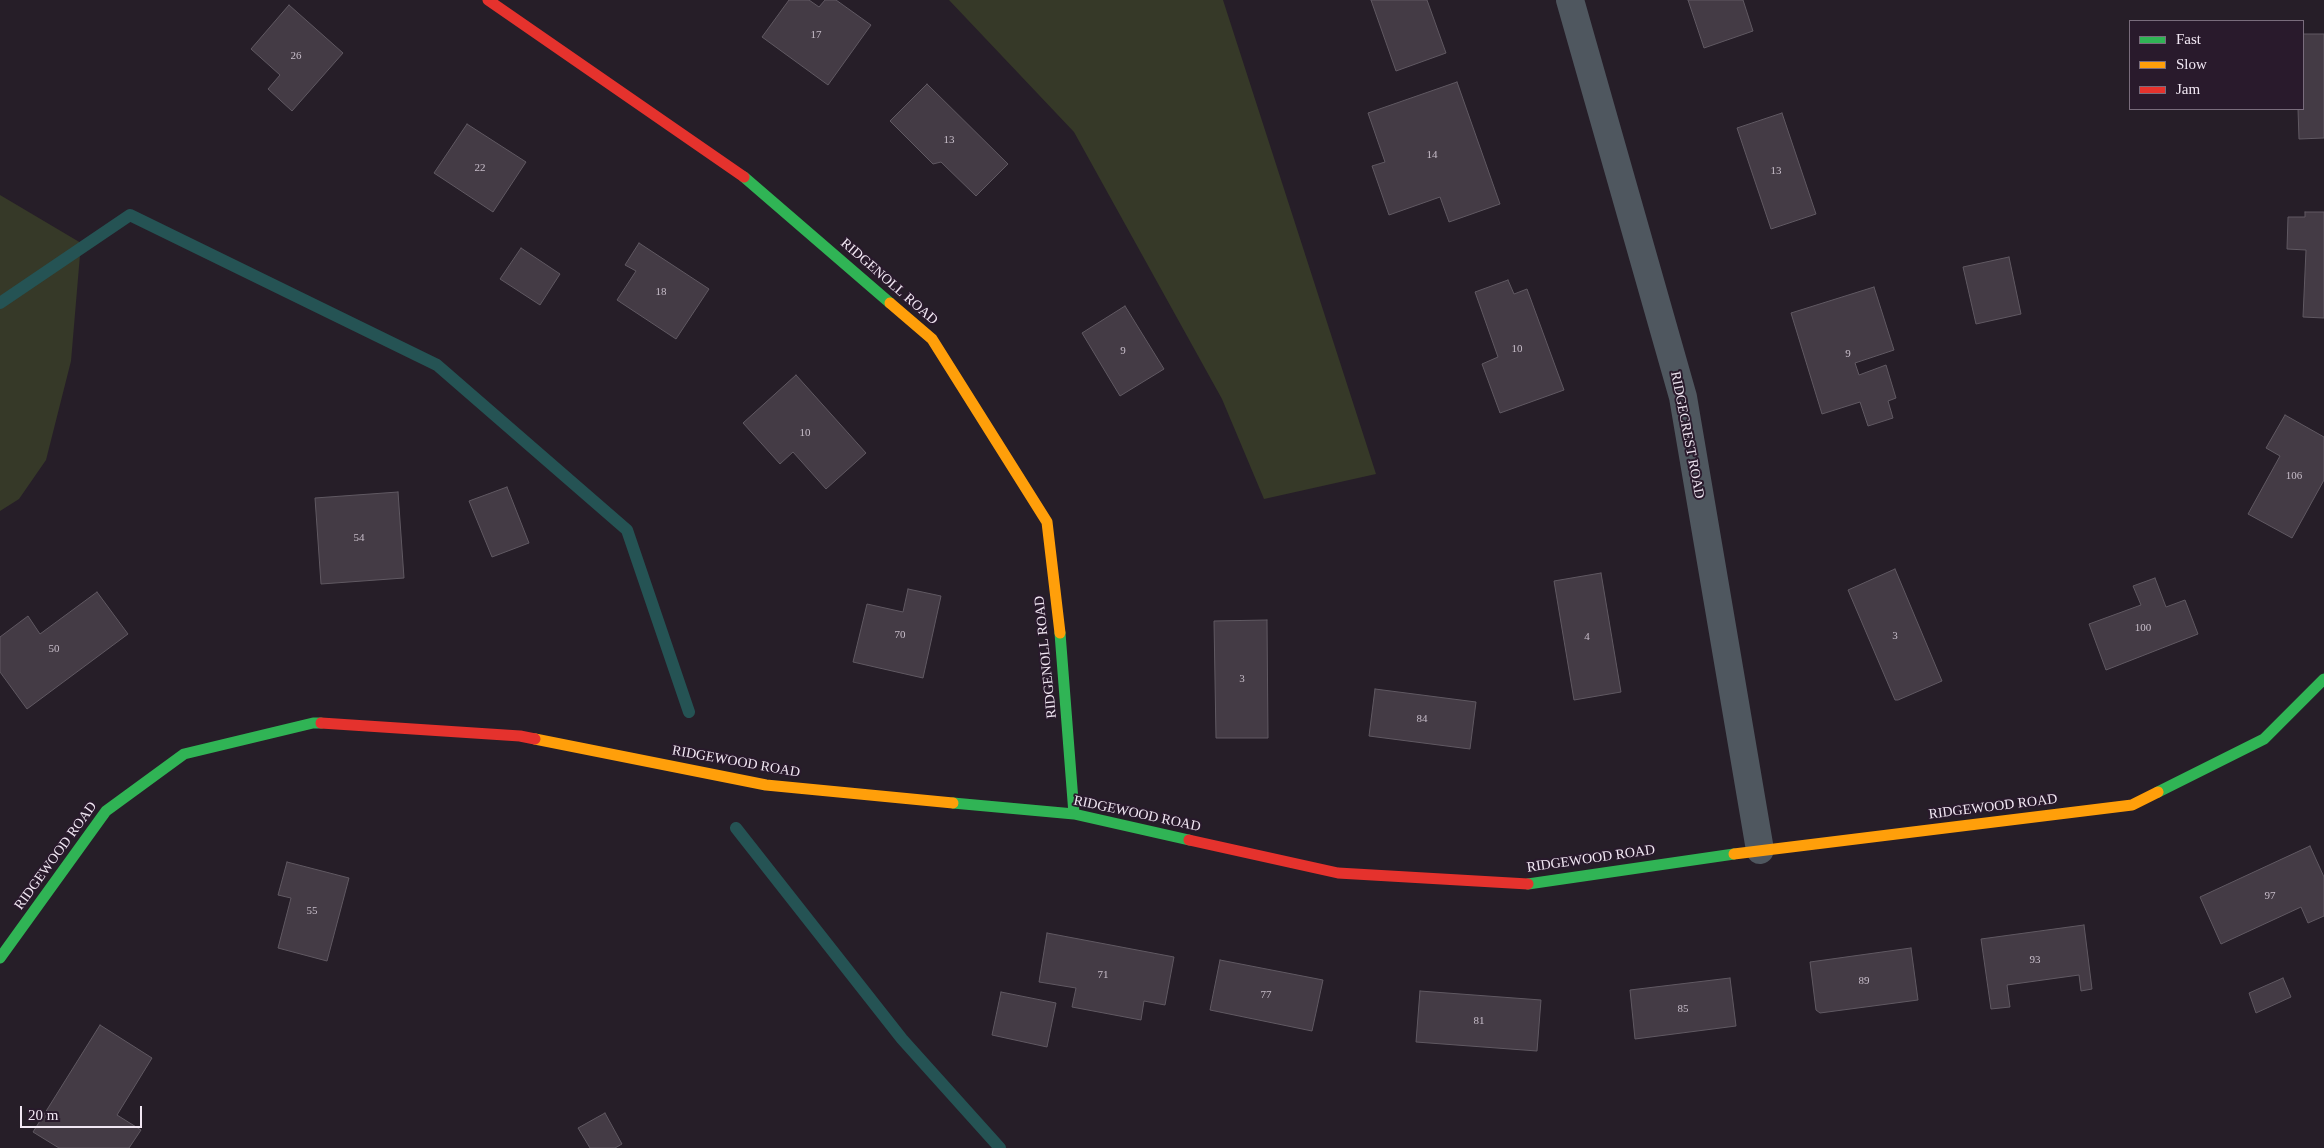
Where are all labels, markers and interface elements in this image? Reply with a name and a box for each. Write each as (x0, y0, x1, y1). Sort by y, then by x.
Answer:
legend (2129, 20, 2304, 110)
house number: 17 (810, 28, 821, 42)
text: Fast (2176, 31, 2201, 47)
house number: 26 (290, 49, 302, 63)
text: Slow (2176, 56, 2207, 72)
text: Jam (2176, 81, 2200, 97)
house number: 13 (944, 133, 954, 147)
house number: 14 (1426, 148, 1438, 162)
house number: 22 (474, 161, 486, 175)
house number: 13 (1770, 164, 1782, 178)
street label: RIDGENOLL ROAD (837, 235, 941, 329)
house number: 18 (656, 285, 666, 299)
house number: 10 (1511, 342, 1522, 356)
house number: 9 (1120, 344, 1126, 358)
house number: 9 (1845, 347, 1851, 361)
street label: RIDGECREST ROAD (1666, 370, 1708, 500)
house number: 10 (800, 426, 810, 440)
house number: 106 (2286, 469, 2302, 483)
house number: 54 (354, 531, 364, 545)
street label: RIDGENOLL ROAD (1031, 595, 1061, 719)
house number: 100 (2135, 621, 2151, 635)
house number: 70 (894, 628, 906, 642)
house number: 3 (1892, 629, 1898, 643)
house number: 4 (1584, 630, 1590, 644)
house number: 50 (49, 642, 60, 656)
house number: 3 (1239, 672, 1245, 686)
house number: 84 (1416, 712, 1428, 726)
street label: RIDGEWOOD ROAD (671, 742, 801, 782)
street label: RIDGEWOOD ROAD (1928, 791, 2058, 823)
street label: RIDGEWOOD ROAD (1072, 792, 1202, 836)
street label: RIDGEWOOD ROAD (11, 799, 101, 913)
street label: RIDGEWOOD ROAD (1526, 842, 1656, 876)
house number: 97 (2264, 889, 2276, 903)
house number: 55 (306, 904, 318, 918)
house number: 93 (2030, 953, 2040, 967)
house number: 71 (1098, 968, 1108, 982)
house number: 89 (1858, 974, 1870, 988)
house number: 77 (1260, 988, 1272, 1002)
house number: 85 (1678, 1002, 1689, 1016)
house number: 81 (1474, 1014, 1485, 1028)
scale bar (22, 1096, 145, 1128)
text: 20 m (28, 1107, 58, 1123)

